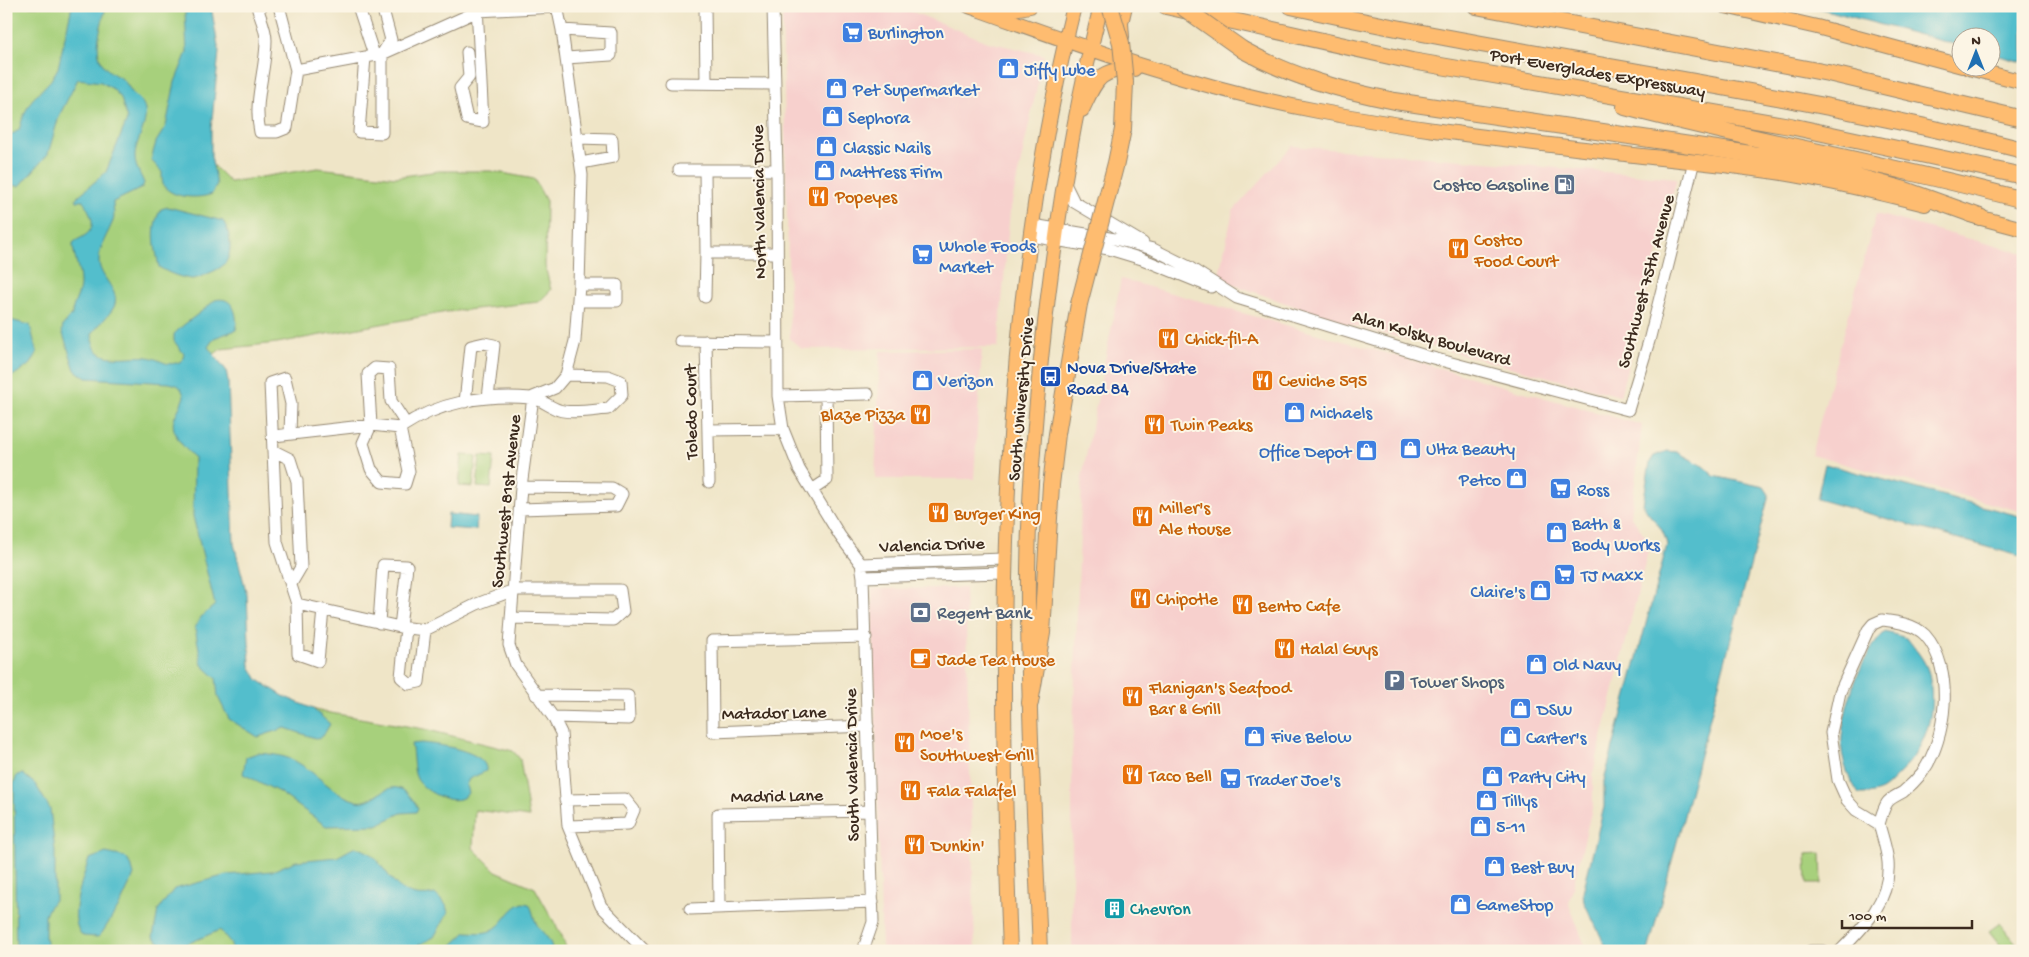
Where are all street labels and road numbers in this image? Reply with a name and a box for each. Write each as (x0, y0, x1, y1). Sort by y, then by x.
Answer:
street label: Port Everglades Expressway (1487, 45, 1707, 104)
street label: North Valencia Drive (749, 124, 772, 279)
street label: Southwest 75th Avenue (1614, 192, 1681, 371)
street label: Alan Kolsky Boulevard (1350, 307, 1514, 372)
street label: South University Drive (1005, 316, 1040, 482)
street label: Toledo Court (681, 363, 704, 461)
street label: Southwest 81st Avenue (488, 413, 527, 589)
street label: Valencia Drive (878, 534, 986, 559)
street label: South Valencia Drive (842, 688, 865, 842)
street label: Matador Lane (721, 703, 827, 726)
street label: Madrid Lane (731, 786, 824, 809)

